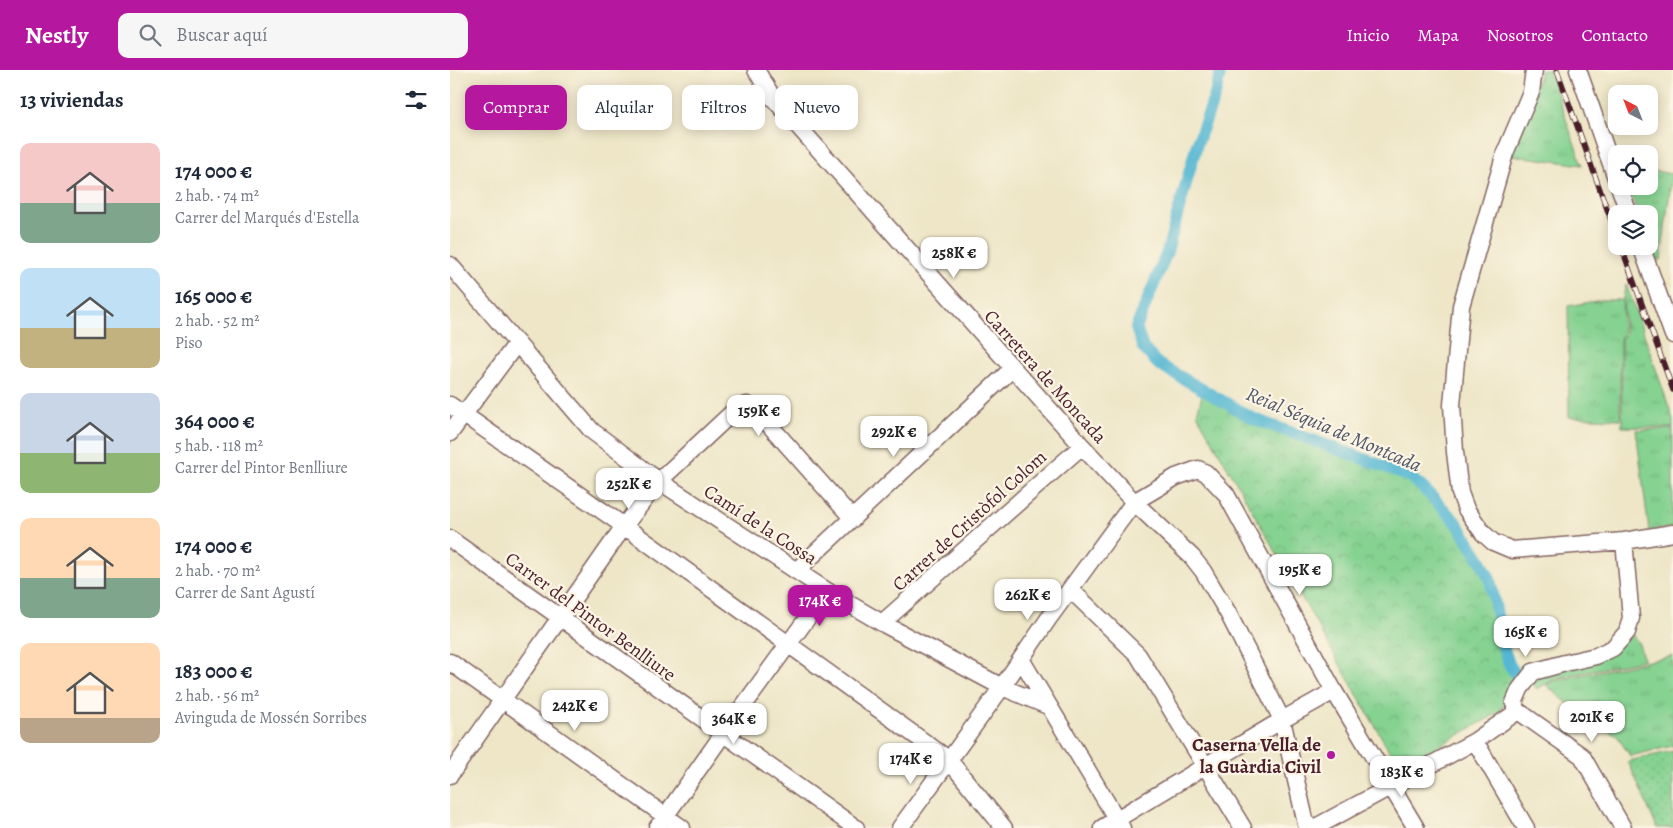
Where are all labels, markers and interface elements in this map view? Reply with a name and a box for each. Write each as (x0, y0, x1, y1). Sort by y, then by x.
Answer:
search box (118, 13, 468, 58)
text: Nestly (25, 19, 88, 51)
icon: search (136, 21, 164, 49)
text: Buscar aquí (176, 22, 268, 48)
text: Inicio (1346, 23, 1389, 47)
text: Mapa (1417, 23, 1459, 47)
text: Nosotros (1487, 23, 1553, 47)
text: Contacto (1581, 23, 1648, 47)
chip: Comprar (465, 85, 567, 130)
chip: Alquilar (577, 85, 672, 130)
chip: Filtros (682, 85, 765, 130)
chip: Nuevo (775, 85, 858, 130)
north arrow (1608, 85, 1658, 135)
map controls (1608, 85, 1658, 255)
text: 13 viviendas (20, 86, 124, 114)
icon: filters (402, 86, 430, 114)
button: locate (1608, 145, 1658, 195)
text: 174 000 € (175, 157, 252, 185)
icon: home (60, 163, 120, 223)
text: 2 hab. · 74 m² (175, 185, 259, 207)
button: layers (1608, 205, 1658, 255)
text: Carrer del Marqués d'Estella (175, 207, 359, 229)
pin: 258K € (913, 236, 995, 279)
text: 258K € (932, 242, 976, 264)
text: 165 000 € (175, 282, 252, 310)
icon: home (60, 288, 120, 348)
street label: Carretera de Moncada (978, 304, 1113, 449)
text: 2 hab. · 52 m² (175, 310, 260, 332)
text: Piso (175, 332, 203, 354)
water label: Reial Séquia de Montcada (1242, 380, 1426, 479)
pin: 159K € (718, 394, 800, 437)
text: 159K € (738, 400, 780, 422)
text: 364 000 € (175, 407, 255, 435)
icon: home (60, 413, 120, 473)
pin: 292K € (853, 416, 935, 458)
text: 292K € (871, 421, 917, 443)
text: 5 hab. · 118 m² (175, 435, 263, 457)
street label: Carrer de Cristòfol Colom (887, 444, 1053, 597)
text: Carrer del Pintor Benlliure (175, 457, 348, 479)
pin: 252K € (588, 468, 670, 510)
text: 252K € (607, 473, 651, 495)
street label: Camí de la Cossa (699, 478, 822, 571)
text: 174 000 € (175, 532, 252, 560)
icon: home (60, 538, 120, 598)
street label: Carrer del Pintor Benlliure (500, 546, 681, 688)
pin: 195K € (1259, 554, 1341, 596)
text: 195K € (1279, 559, 1321, 581)
text: 2 hab. · 70 m² (175, 560, 260, 582)
pin: 262K € (987, 578, 1069, 621)
text: Carrer de Sant Agustí (175, 582, 315, 604)
pin: 174K € (779, 584, 861, 627)
text: 262K € (1005, 584, 1051, 606)
text: 174K € (799, 590, 841, 612)
pin: 165K € (1485, 616, 1567, 658)
text: 165K € (1505, 621, 1547, 643)
text: 183 000 € (175, 657, 253, 685)
icon: home (60, 663, 120, 723)
text: 2 hab. · 56 m² (175, 685, 259, 707)
pin: 242K € (534, 690, 616, 732)
text: 242K € (552, 695, 598, 717)
pin: 201K € (1551, 700, 1633, 743)
pin: 364K € (693, 702, 775, 745)
text: 201K € (1570, 706, 1614, 728)
text: Avinguda de Mossén Sorribes (175, 707, 367, 729)
text: 364K € (712, 708, 756, 730)
place label: Caserna Vella de la Guàrdia Civil (1192, 732, 1321, 780)
pin: 174K € (870, 742, 952, 785)
text: 174K € (890, 748, 932, 770)
marker: Caserna Vella de la Guàrdia Civil (1325, 749, 1337, 761)
pin: 183K € (1361, 756, 1443, 798)
text: 183K € (1381, 761, 1423, 783)

